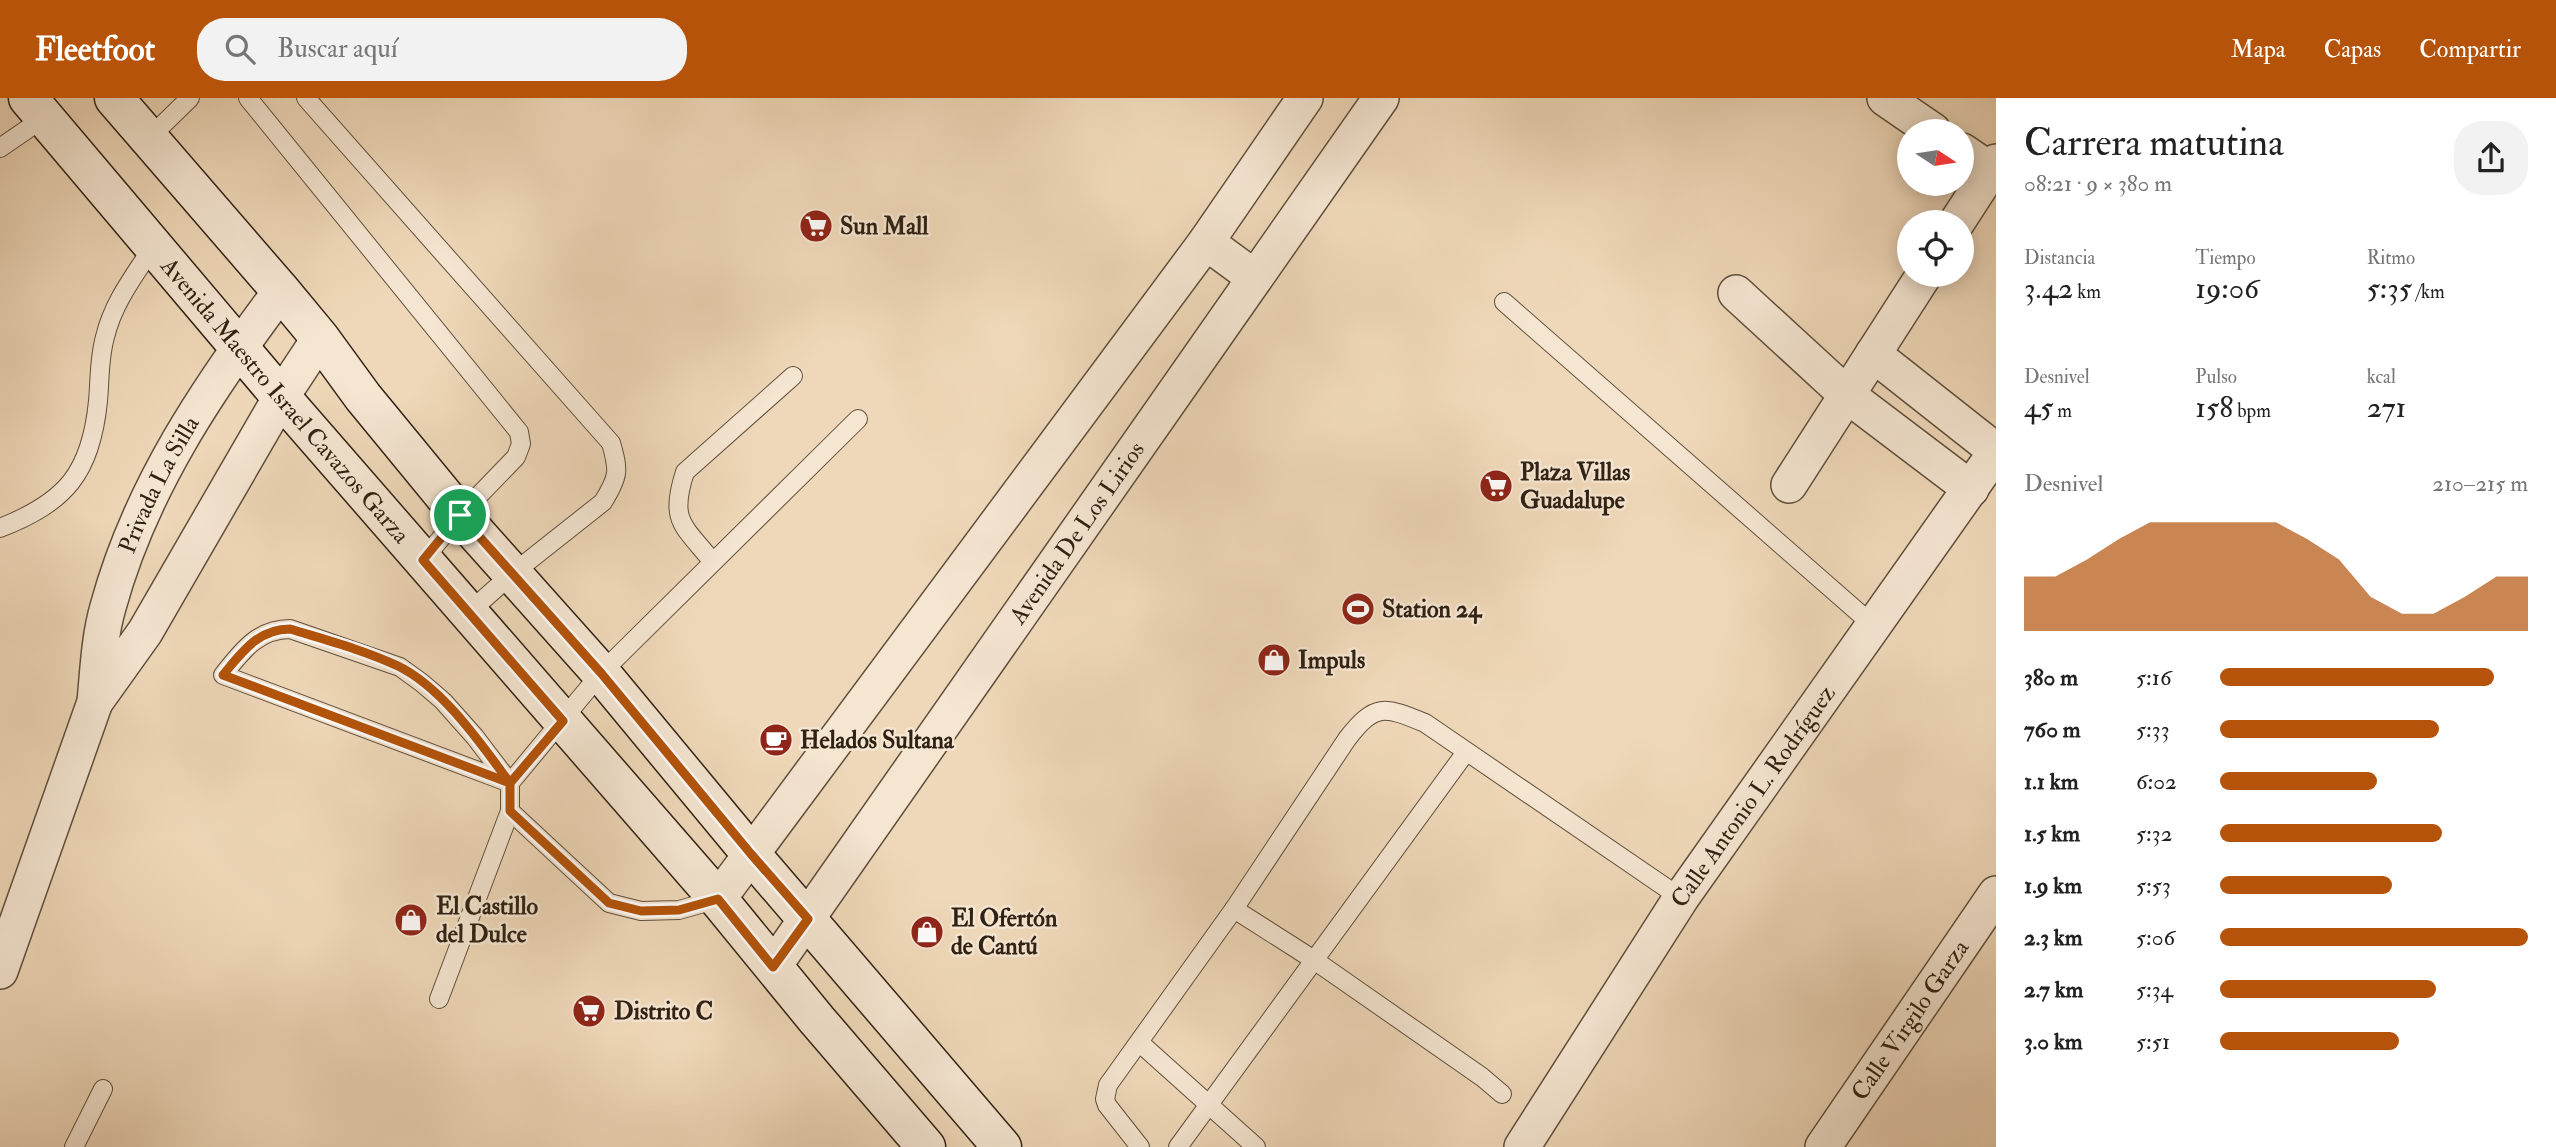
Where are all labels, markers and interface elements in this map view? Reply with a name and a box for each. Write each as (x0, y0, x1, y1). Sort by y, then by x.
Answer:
search box (197, 18, 687, 81)
text: Fleetfoot (35, 29, 155, 70)
icon: search (221, 30, 259, 68)
text: Buscar aquí (277, 33, 398, 65)
text: Mapa (2231, 34, 2286, 65)
text: Capas (2324, 34, 2381, 65)
text: Compartir (2419, 34, 2521, 65)
north arrow (1897, 119, 1974, 196)
map controls (1897, 119, 1974, 287)
text: Carrera matutina (2024, 119, 2284, 167)
button: share (2454, 121, 2528, 195)
text: 08:21 · 9 × 380 m (2024, 169, 2172, 198)
supermarket icon: Sun Mall (797, 207, 835, 245)
button: locate (1897, 210, 1974, 287)
place label: Sun Mall (840, 211, 929, 242)
text: Distancia (2024, 246, 2095, 270)
text: Tiempo (2195, 246, 2256, 270)
text: Ritmo (2367, 246, 2415, 270)
street label: Avenida Maestro Israel Cavazos Garza (153, 250, 417, 550)
text: 3.42 (2024, 270, 2073, 307)
text: 19:06 (2195, 270, 2259, 307)
text: 5:35 (2367, 270, 2412, 307)
text: km (2073, 280, 2101, 304)
text: /km (2412, 280, 2445, 304)
text: Desnivel (2024, 365, 2090, 389)
text: Pulso (2195, 365, 2237, 389)
text: kcal (2367, 365, 2396, 389)
text: 45 (2024, 389, 2053, 426)
text: 158 (2195, 389, 2233, 426)
text: 271 (2367, 389, 2406, 426)
text: m (2053, 399, 2072, 423)
text: bpm (2233, 399, 2271, 423)
street label: Privada La Silla (111, 409, 207, 558)
street label: Avenida De Los Lirios (1002, 435, 1151, 631)
place label: Plaza Villas Guadalupe (1520, 457, 1630, 516)
supermarket icon: Plaza Villas Guadalupe (1477, 467, 1515, 505)
text: Desnivel (2024, 469, 2103, 498)
text: 210–215 m (2432, 469, 2528, 498)
pin (430, 485, 490, 545)
icon: arrive (441, 496, 479, 534)
sports icon: Station 24 (1339, 590, 1377, 628)
place label: Station 24 (1382, 594, 1483, 625)
shop icon: Impuls (1255, 641, 1293, 679)
place label: Impuls (1298, 645, 1365, 676)
text: 380 m (2024, 663, 2078, 692)
text: 5:16 (2136, 663, 2172, 692)
street label: Calle Antonio L. Rodríguez (1664, 679, 1842, 914)
text: 760 m (2024, 715, 2081, 744)
text: 5:33 (2136, 715, 2169, 744)
cafe icon: Helados Sultana (757, 721, 795, 759)
place label: Helados Sultana (800, 725, 955, 756)
text: 1.1 km (2024, 767, 2079, 796)
text: 6:02 (2136, 767, 2177, 796)
text: 1.5 km (2024, 819, 2080, 848)
text: 5:32 (2136, 819, 2172, 848)
text: 1.9 km (2024, 871, 2082, 900)
text: 5:53 (2136, 871, 2171, 900)
place label: El Castillo del Dulce (436, 891, 538, 950)
shop icon: El Castillo del Dulce (392, 901, 430, 939)
place label: El Ofertón de Cantú (951, 903, 1058, 962)
shop icon: El Ofertón de Cantú (908, 913, 946, 951)
text: 2.3 km (2024, 923, 2083, 952)
text: 5:06 (2136, 923, 2175, 952)
street label: Calle Virgilo Garza (1844, 933, 1976, 1106)
text: 2.7 km (2024, 975, 2083, 1004)
text: 5:34 (2136, 975, 2173, 1004)
supermarket icon: Distrito C (570, 992, 608, 1030)
place label: Distrito C (614, 996, 713, 1027)
text: 3.0 km (2024, 1027, 2083, 1056)
text: 5:51 (2136, 1027, 2170, 1056)

